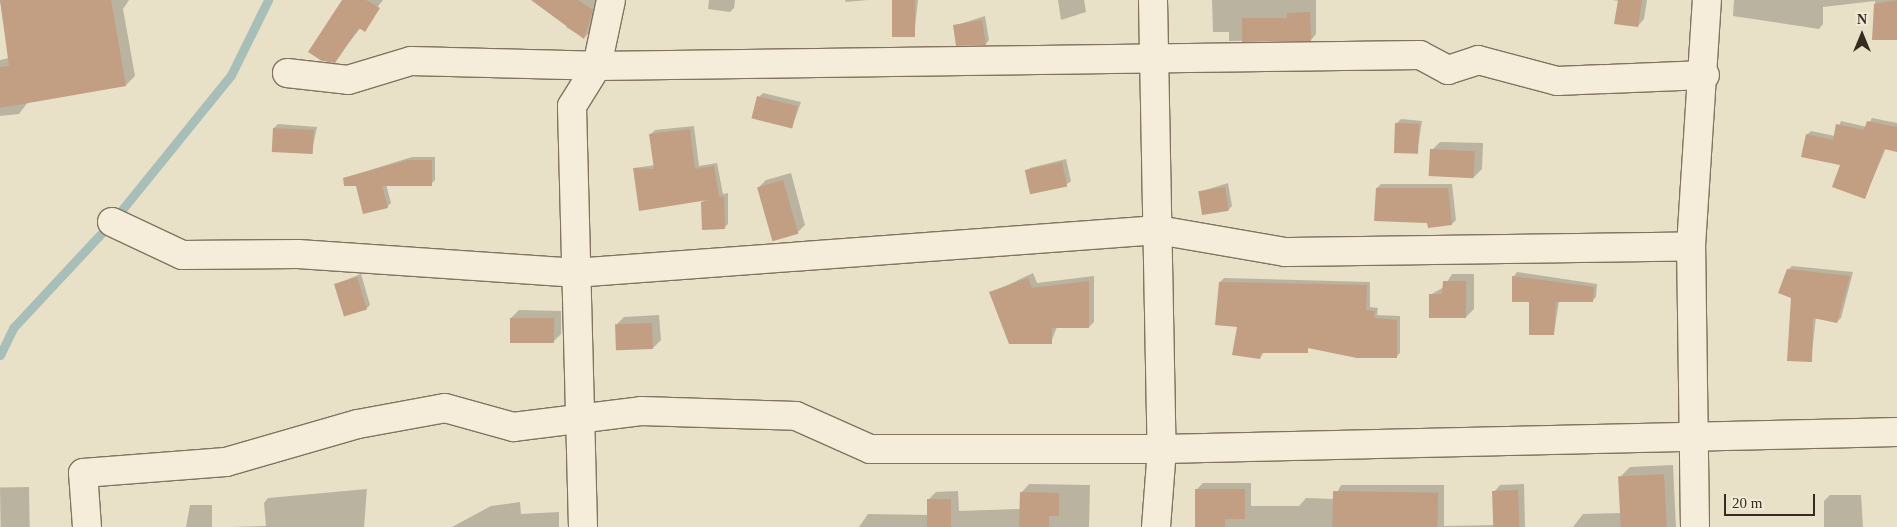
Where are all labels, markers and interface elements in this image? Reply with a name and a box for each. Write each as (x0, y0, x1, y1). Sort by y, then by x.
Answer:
north arrow (1837, 10, 1887, 60)
text: N (1857, 12, 1867, 27)
scale bar (1727, 484, 1818, 516)
text: 20 m (1732, 495, 1762, 511)

